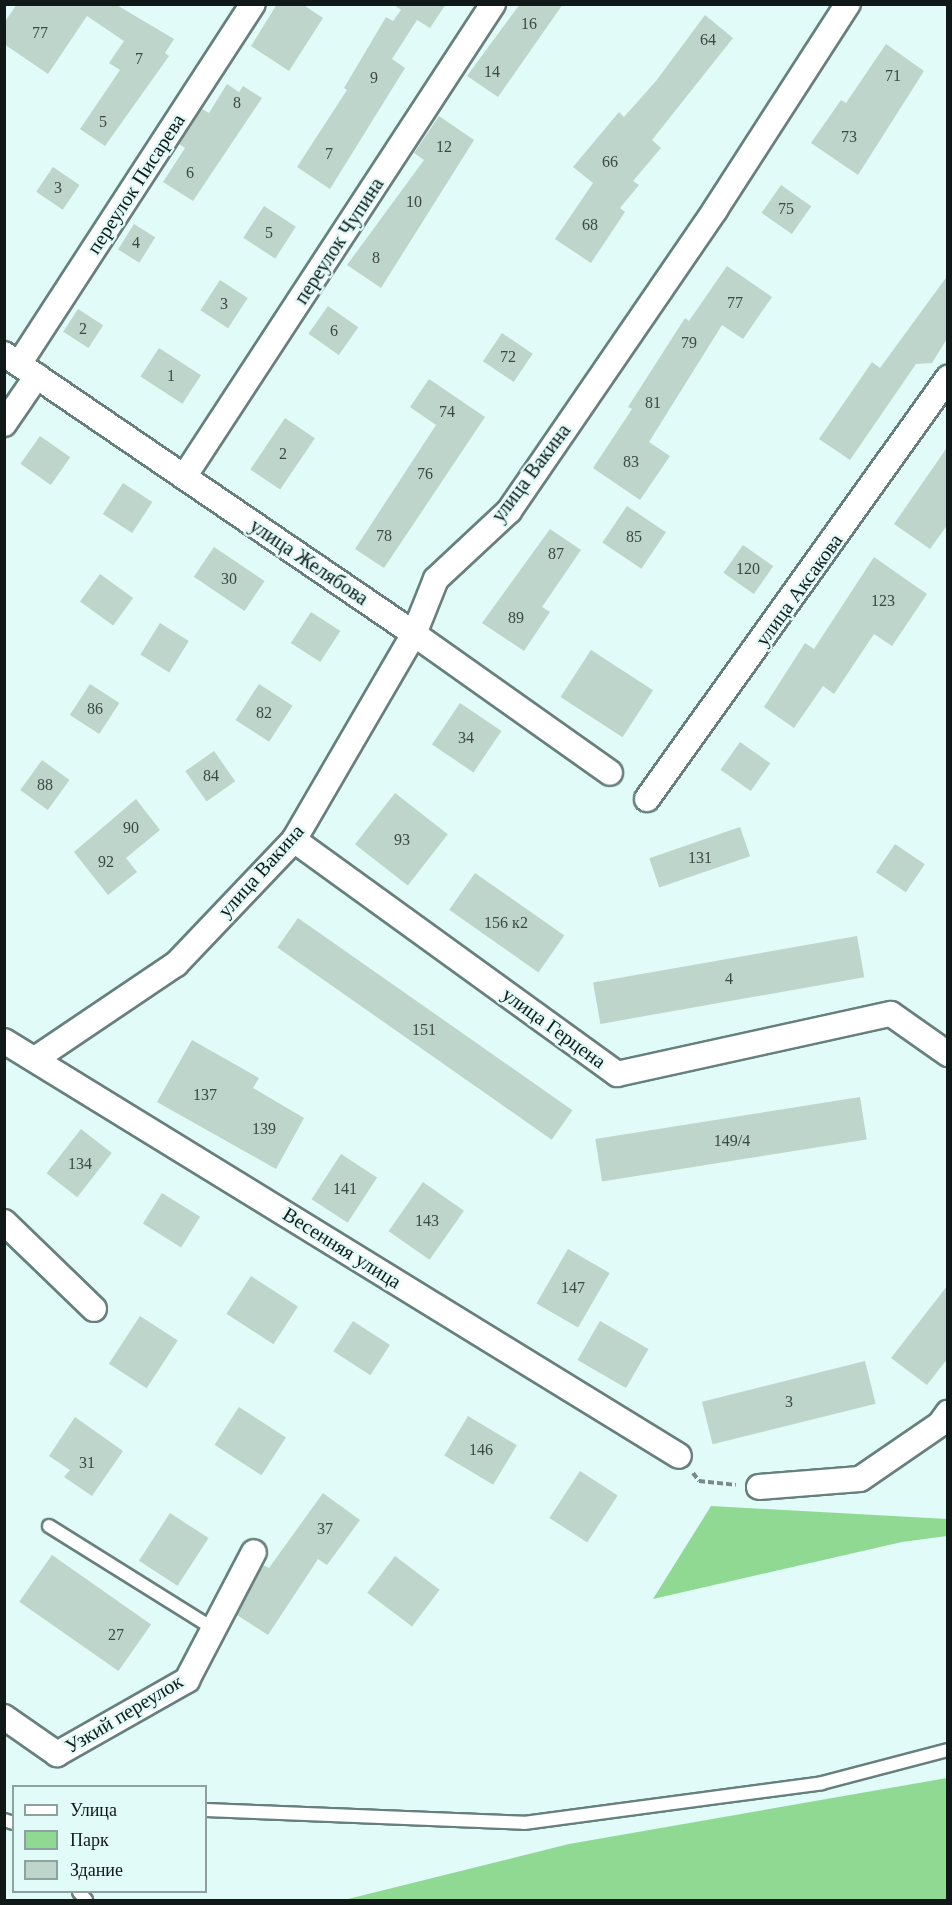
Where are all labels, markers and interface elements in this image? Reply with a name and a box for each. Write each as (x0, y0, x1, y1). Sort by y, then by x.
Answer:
house number: 16 (521, 14, 537, 34)
house number: 77 (32, 23, 48, 43)
house number: 64 (700, 30, 716, 50)
house number: 7 (135, 49, 143, 69)
house number: 14 (484, 62, 500, 82)
house number: 71 (885, 66, 901, 86)
house number: 9 (370, 68, 378, 88)
house number: 8 (233, 93, 241, 113)
street label: переулок Писарева (82, 110, 190, 258)
house number: 5 (99, 112, 107, 132)
house number: 73 (841, 127, 857, 147)
house number: 12 (436, 137, 452, 157)
house number: 7 (325, 144, 333, 164)
house number: 66 (602, 152, 618, 172)
house number: 6 (186, 163, 194, 183)
street label: переулок Чупина (289, 173, 389, 309)
house number: 3 (54, 178, 62, 198)
house number: 10 (406, 192, 422, 212)
house number: 75 (778, 199, 794, 219)
house number: 68 (582, 215, 598, 235)
house number: 5 (265, 223, 273, 243)
house number: 4 (132, 233, 140, 253)
house number: 8 (372, 248, 380, 268)
house number: 77 (727, 293, 743, 313)
house number: 3 (220, 294, 228, 314)
house number: 2 (79, 319, 87, 339)
house number: 6 (330, 321, 338, 341)
house number: 79 (681, 333, 697, 353)
house number: 72 (500, 347, 516, 367)
house number: 1 (167, 366, 175, 386)
house number: 81 (645, 393, 661, 413)
house number: 74 (439, 402, 455, 422)
street label: улица Вакина (486, 419, 576, 527)
house number: 2 (279, 444, 287, 464)
house number: 83 (623, 452, 639, 472)
house number: 76 (417, 464, 433, 484)
street label: улица Желябова (245, 514, 373, 610)
house number: 78 (376, 526, 392, 546)
house number: 85 (626, 527, 642, 547)
street label: улица Аксакова (750, 529, 848, 651)
house number: 87 (548, 544, 564, 564)
house number: 120 (736, 559, 760, 579)
house number: 30 (221, 569, 237, 589)
house number: 123 (871, 591, 895, 611)
house number: 89 (508, 608, 524, 628)
house number: 86 (87, 699, 103, 719)
house number: 82 (256, 703, 272, 723)
house number: 34 (458, 728, 474, 748)
house number: 84 (203, 766, 219, 786)
house number: 88 (37, 775, 53, 795)
house number: 90 (123, 818, 139, 838)
street label: улица Вакина (213, 820, 309, 922)
house number: 93 (394, 830, 410, 850)
house number: 131 (688, 848, 712, 868)
house number: 92 (98, 852, 114, 872)
house number: 156 к2 (484, 913, 528, 933)
house number: 4 (725, 969, 733, 989)
street label: улица Герцена (497, 982, 611, 1074)
house number: 151 (412, 1020, 436, 1040)
house number: 137 (193, 1085, 217, 1105)
house number: 139 (252, 1119, 276, 1139)
house number: 149/4 (714, 1131, 750, 1151)
house number: 134 (68, 1154, 92, 1174)
house number: 141 (333, 1179, 357, 1199)
street label: Весенняя улица (278, 1202, 406, 1294)
house number: 143 (415, 1211, 439, 1231)
house number: 147 (561, 1278, 585, 1298)
house number: 3 (785, 1392, 793, 1412)
house number: 146 (469, 1440, 493, 1460)
house number: 31 (79, 1453, 95, 1473)
house number: 37 (317, 1519, 333, 1539)
house number: 27 (108, 1625, 124, 1645)
street label: Узкий переулок (61, 1669, 187, 1759)
legend (12, 1785, 207, 1893)
text: Улица (70, 1800, 117, 1820)
text: Парк (70, 1830, 109, 1850)
text: Здание (70, 1860, 123, 1880)

